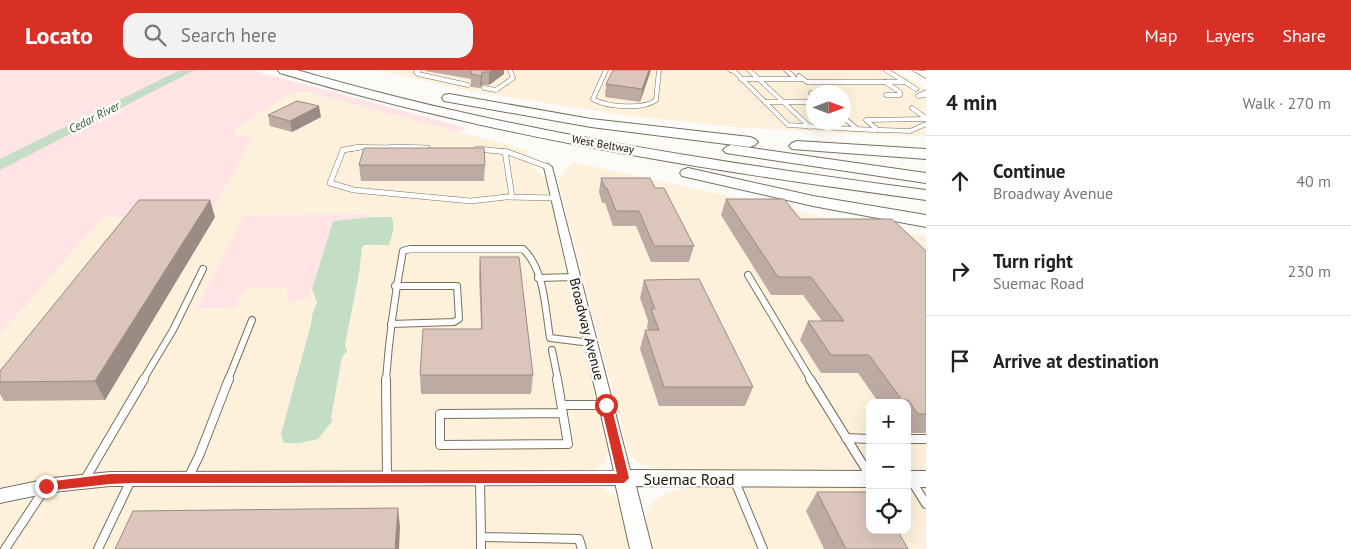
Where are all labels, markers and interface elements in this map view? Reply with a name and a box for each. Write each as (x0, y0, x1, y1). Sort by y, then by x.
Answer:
search box (123, 13, 473, 58)
text: Locato (25, 20, 93, 51)
icon: search (141, 21, 169, 49)
text: Search here (181, 23, 277, 47)
text: Map (1145, 24, 1177, 47)
text: Layers (1205, 24, 1254, 47)
text: Share (1282, 24, 1326, 47)
north arrow (806, 85, 851, 130)
text: 4 min (946, 89, 997, 116)
text: Walk · 270 m (1242, 93, 1331, 113)
water label: Cedar River (66, 97, 123, 136)
street label: West Beltway (571, 132, 636, 157)
text: Continue (993, 159, 1065, 183)
icon: ahead (946, 167, 974, 195)
text: 40 m (1296, 171, 1331, 191)
text: Broadway Avenue (993, 183, 1113, 203)
text: Turn right (993, 249, 1073, 273)
icon: right (946, 257, 974, 285)
text: 230 m (1288, 261, 1331, 281)
text: Suemac Road (993, 273, 1084, 293)
street label: Broadway Avenue (566, 276, 608, 382)
icon: arrive (946, 347, 974, 375)
text: Arrive at destination (993, 349, 1159, 373)
route start (595, 394, 618, 417)
map controls (866, 399, 911, 534)
button: + (866, 399, 911, 444)
button: − (866, 444, 911, 489)
street label: Suemac Road (643, 469, 735, 489)
route end (35, 475, 58, 498)
button: locate (866, 489, 911, 534)

